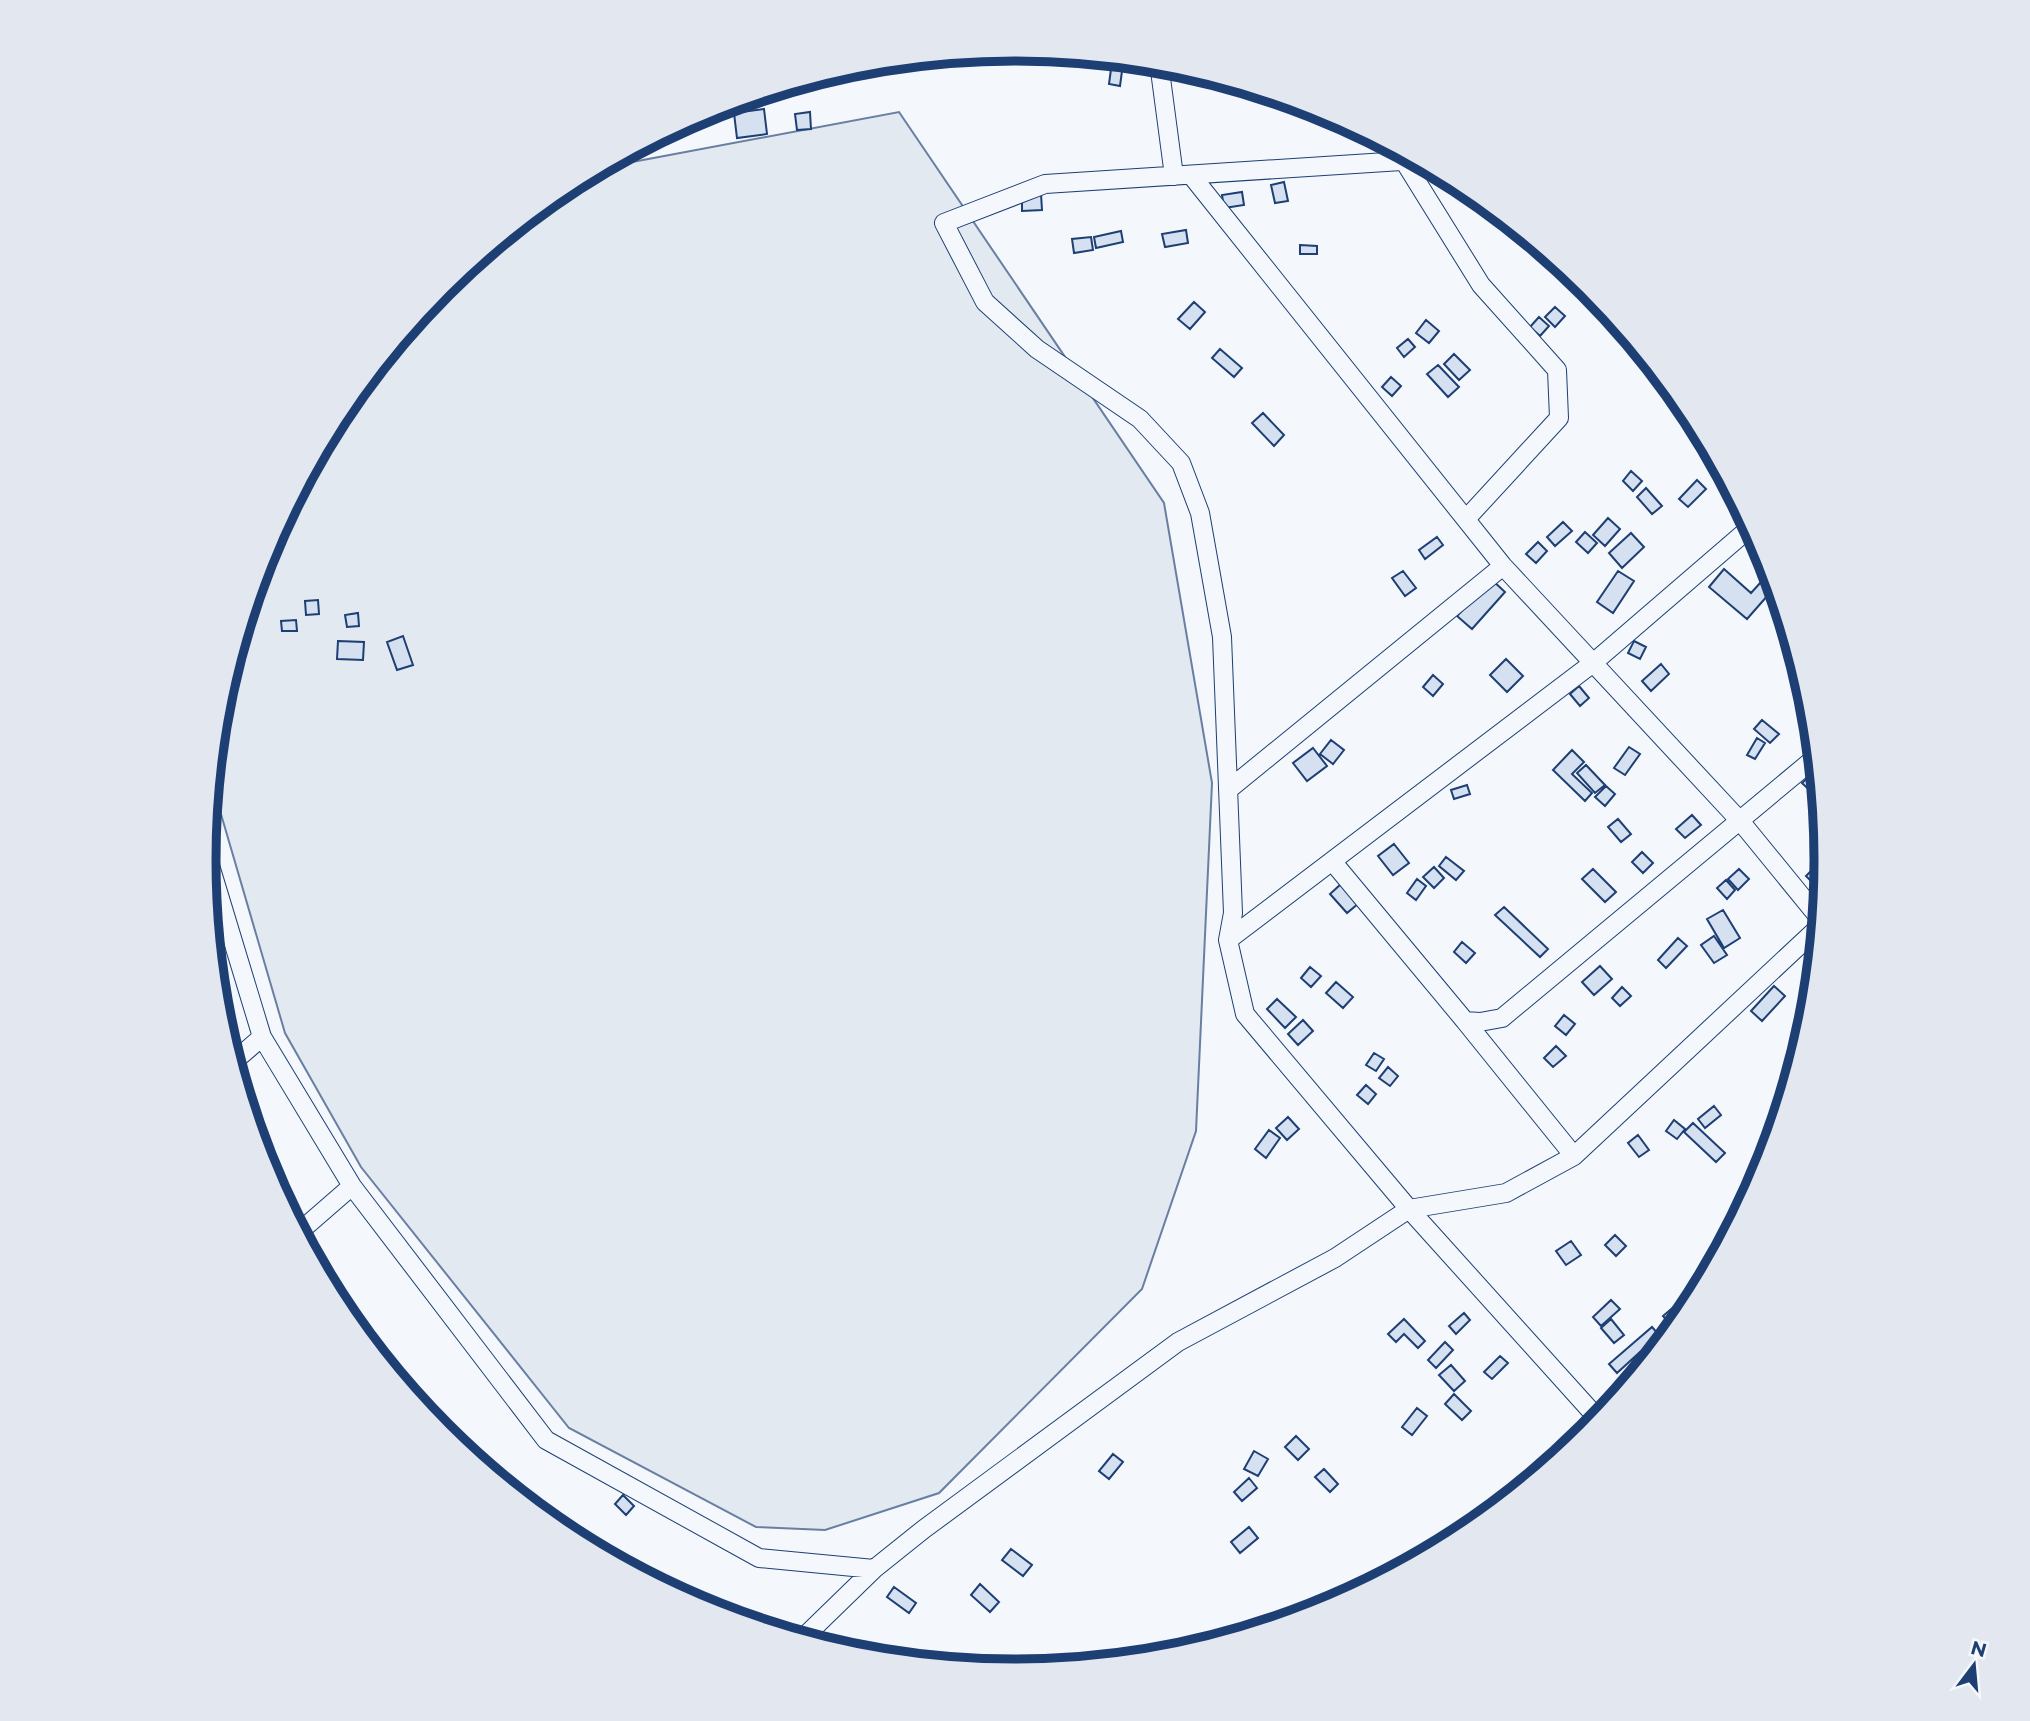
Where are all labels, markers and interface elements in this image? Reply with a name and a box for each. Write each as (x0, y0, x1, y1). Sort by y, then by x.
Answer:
north arrow (1939, 1630, 2009, 1700)
text: N (1968, 1636, 1989, 1662)

